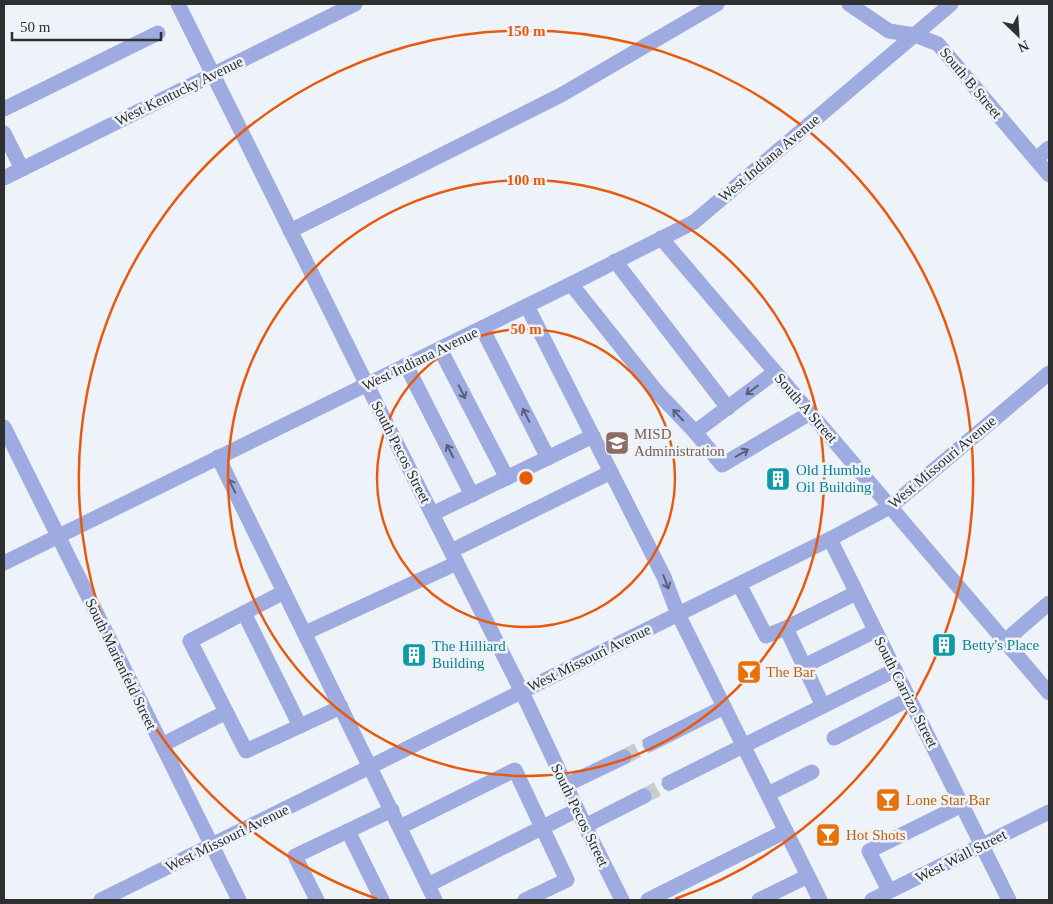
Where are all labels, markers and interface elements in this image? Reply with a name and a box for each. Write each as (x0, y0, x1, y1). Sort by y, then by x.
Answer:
scale bar (12, 10, 161, 42)
north arrow (993, 10, 1043, 60)
text: 50 m (20, 19, 51, 35)
text: 150 m (507, 23, 546, 39)
text: N (1016, 37, 1031, 55)
street label: South B Street (937, 44, 1006, 122)
street label: West Kentucky Avenue (113, 53, 246, 129)
street label: West Indiana Avenue (715, 111, 823, 205)
text: 100 m (507, 172, 546, 188)
text: 50 m (510, 321, 542, 337)
street label: West Indiana Avenue (360, 324, 481, 394)
street label: South A Street (772, 370, 841, 447)
one-way arrow (458, 384, 467, 399)
one-way arrow (745, 385, 759, 395)
street label: South Pecos Street (368, 398, 434, 506)
one-way arrow (521, 407, 531, 422)
one-way arrow (672, 409, 684, 421)
street label: West Missouri Avenue (885, 412, 999, 512)
place label: MISD Administration (634, 426, 725, 459)
school or university icon: MISD Administration (604, 430, 630, 456)
one-way arrow (445, 444, 455, 459)
one-way arrow (735, 448, 749, 458)
place label: Old Humble Oil Building (796, 462, 872, 495)
building icon: Old Humble Oil Building (765, 466, 791, 492)
centre of rings (517, 469, 535, 487)
one-way arrow (227, 478, 237, 493)
one-way arrow (662, 575, 671, 590)
street label: South Marienfeld Street (82, 596, 160, 733)
street label: West Missouri Avenue (525, 621, 654, 695)
building icon: Betty's Place (931, 632, 957, 658)
street label: South Carrizo Street (871, 634, 941, 751)
place label: Betty's Place (962, 637, 1040, 653)
place label: The Hilliard Building (432, 638, 506, 671)
building icon: The Hilliard Building (401, 642, 427, 668)
bar icon: The Bar (736, 659, 762, 685)
place label: The Bar (766, 664, 815, 680)
street label: South Pecos Street (548, 761, 612, 870)
bar icon: Lone Star Bar (875, 787, 901, 813)
place label: Lone Star Bar (906, 792, 990, 808)
street label: West Missouri Avenue (163, 801, 292, 875)
bar icon: Hot Shots (815, 822, 841, 848)
street label: West Wall Street (913, 826, 1010, 886)
place label: Hot Shots (846, 827, 906, 843)

